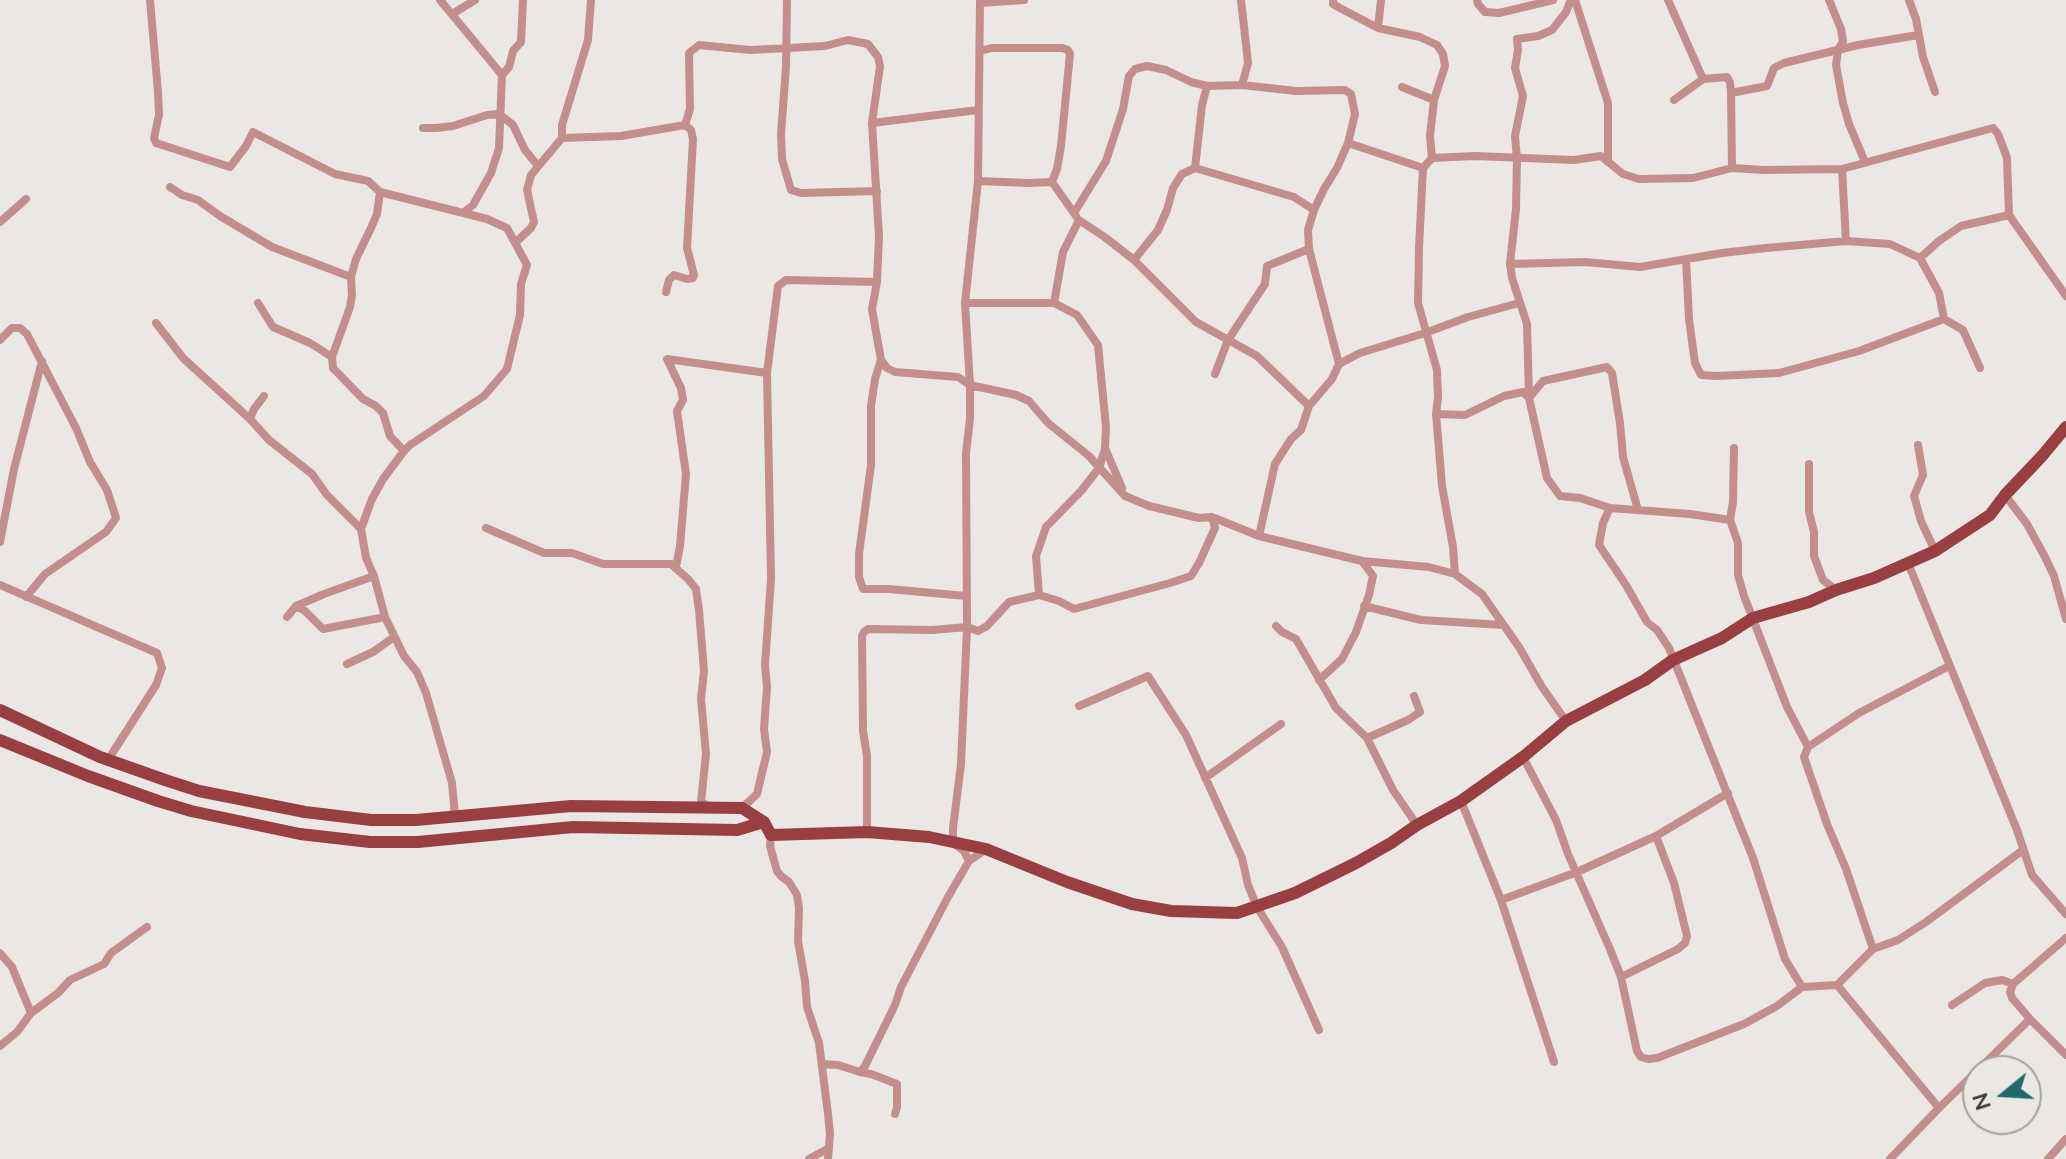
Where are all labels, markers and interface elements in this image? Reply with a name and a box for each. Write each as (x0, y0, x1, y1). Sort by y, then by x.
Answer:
north arrow (1962, 1055, 2042, 1135)
text: N (1965, 1090, 1997, 1114)

